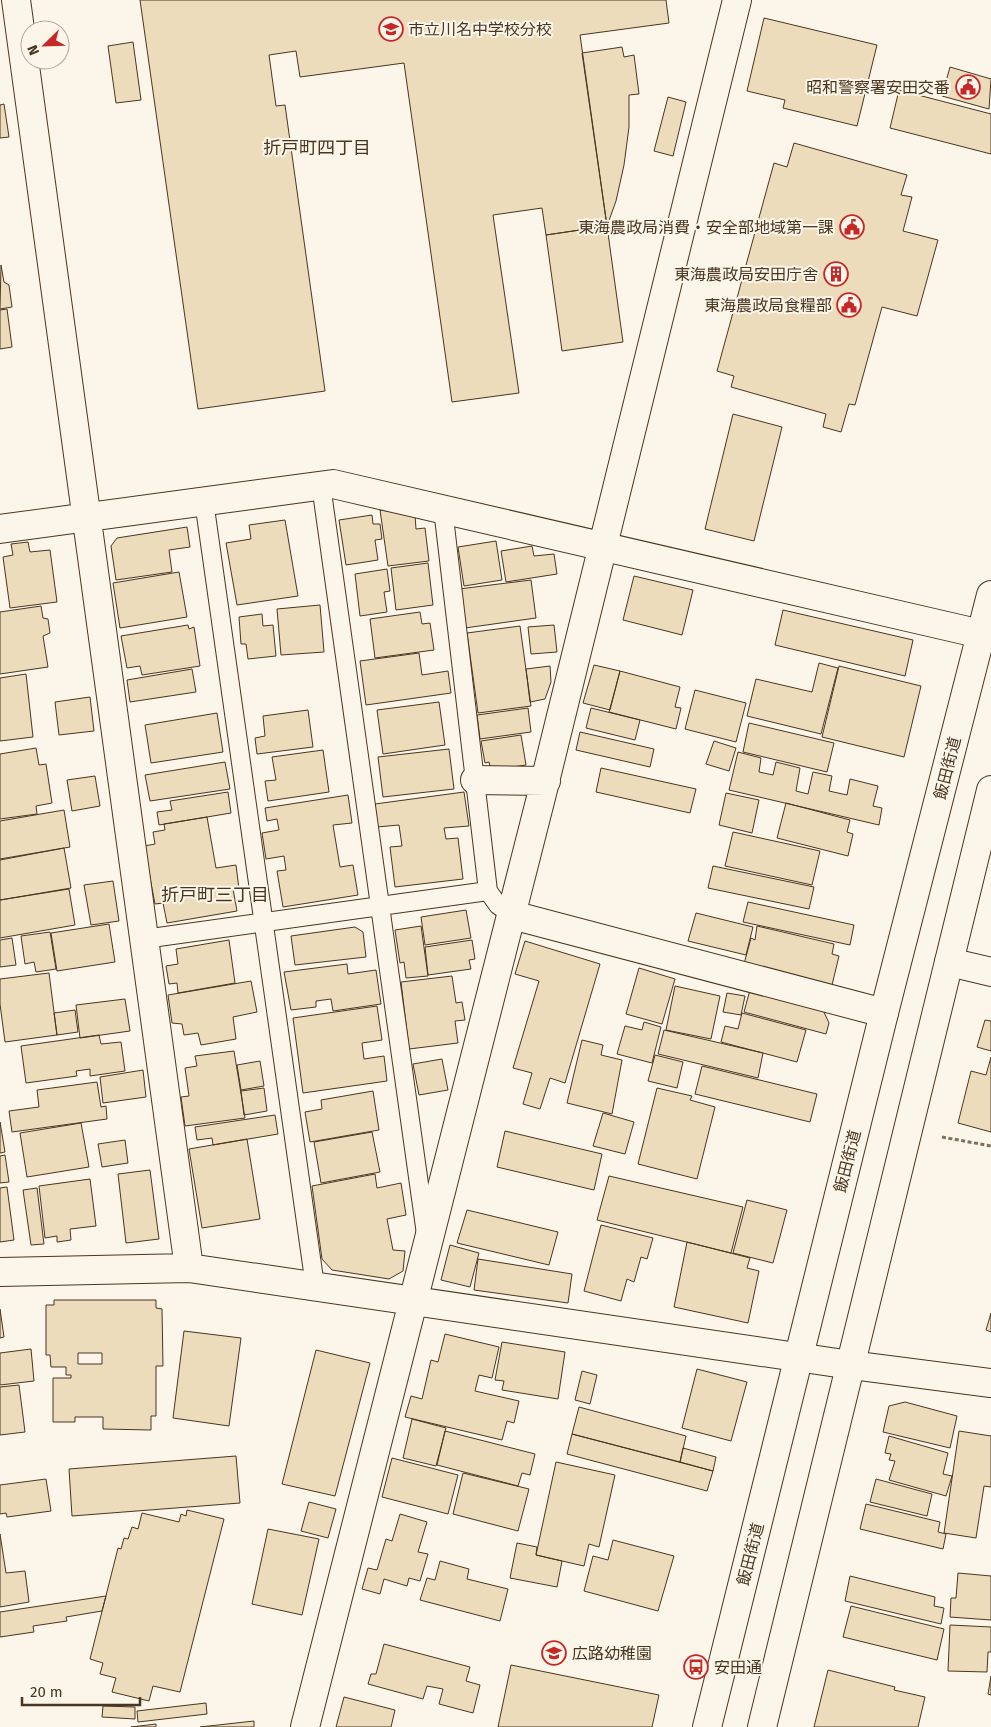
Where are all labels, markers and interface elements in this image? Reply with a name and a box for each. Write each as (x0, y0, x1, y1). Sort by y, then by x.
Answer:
school or university icon: 市立川名中学校分校 (378, 16, 404, 42)
north arrow (20, 20, 70, 70)
place label: 市立川名中学校分校 (408, 20, 552, 39)
text: N (24, 42, 43, 57)
public building icon: 昭和警察署安田交番 (955, 74, 981, 100)
place label: 昭和警察署安田交番 (806, 78, 950, 97)
district label: 折戸町四丁目 (263, 137, 371, 159)
public building icon: 東海農政局消費・安全部地域第一課 (839, 214, 865, 240)
place label: 東海農政局消費・安全部地域第一課 (578, 218, 834, 237)
building icon: 東海農政局安田庁舎 (823, 261, 849, 287)
place label: 東海農政局安田庁舎 (674, 265, 818, 284)
public building icon: 東海農政局食糧部 (836, 292, 862, 318)
place label: 東海農政局食糧部 (704, 296, 832, 315)
street label: 飯田街道 (931, 735, 964, 801)
district label: 折戸町三丁目 (161, 884, 269, 906)
street label: 飯田街道 (831, 1128, 864, 1194)
street label: 飯田街道 (734, 1521, 767, 1587)
school or university icon: 広路幼稚園 (541, 1640, 567, 1666)
place label: 広路幼稚園 (572, 1644, 652, 1663)
bus stop icon: 安田通 (683, 1654, 709, 1680)
place label: 安田通 (714, 1658, 762, 1677)
scale bar (22, 1674, 140, 1706)
text: 20 m (30, 1683, 63, 1701)

